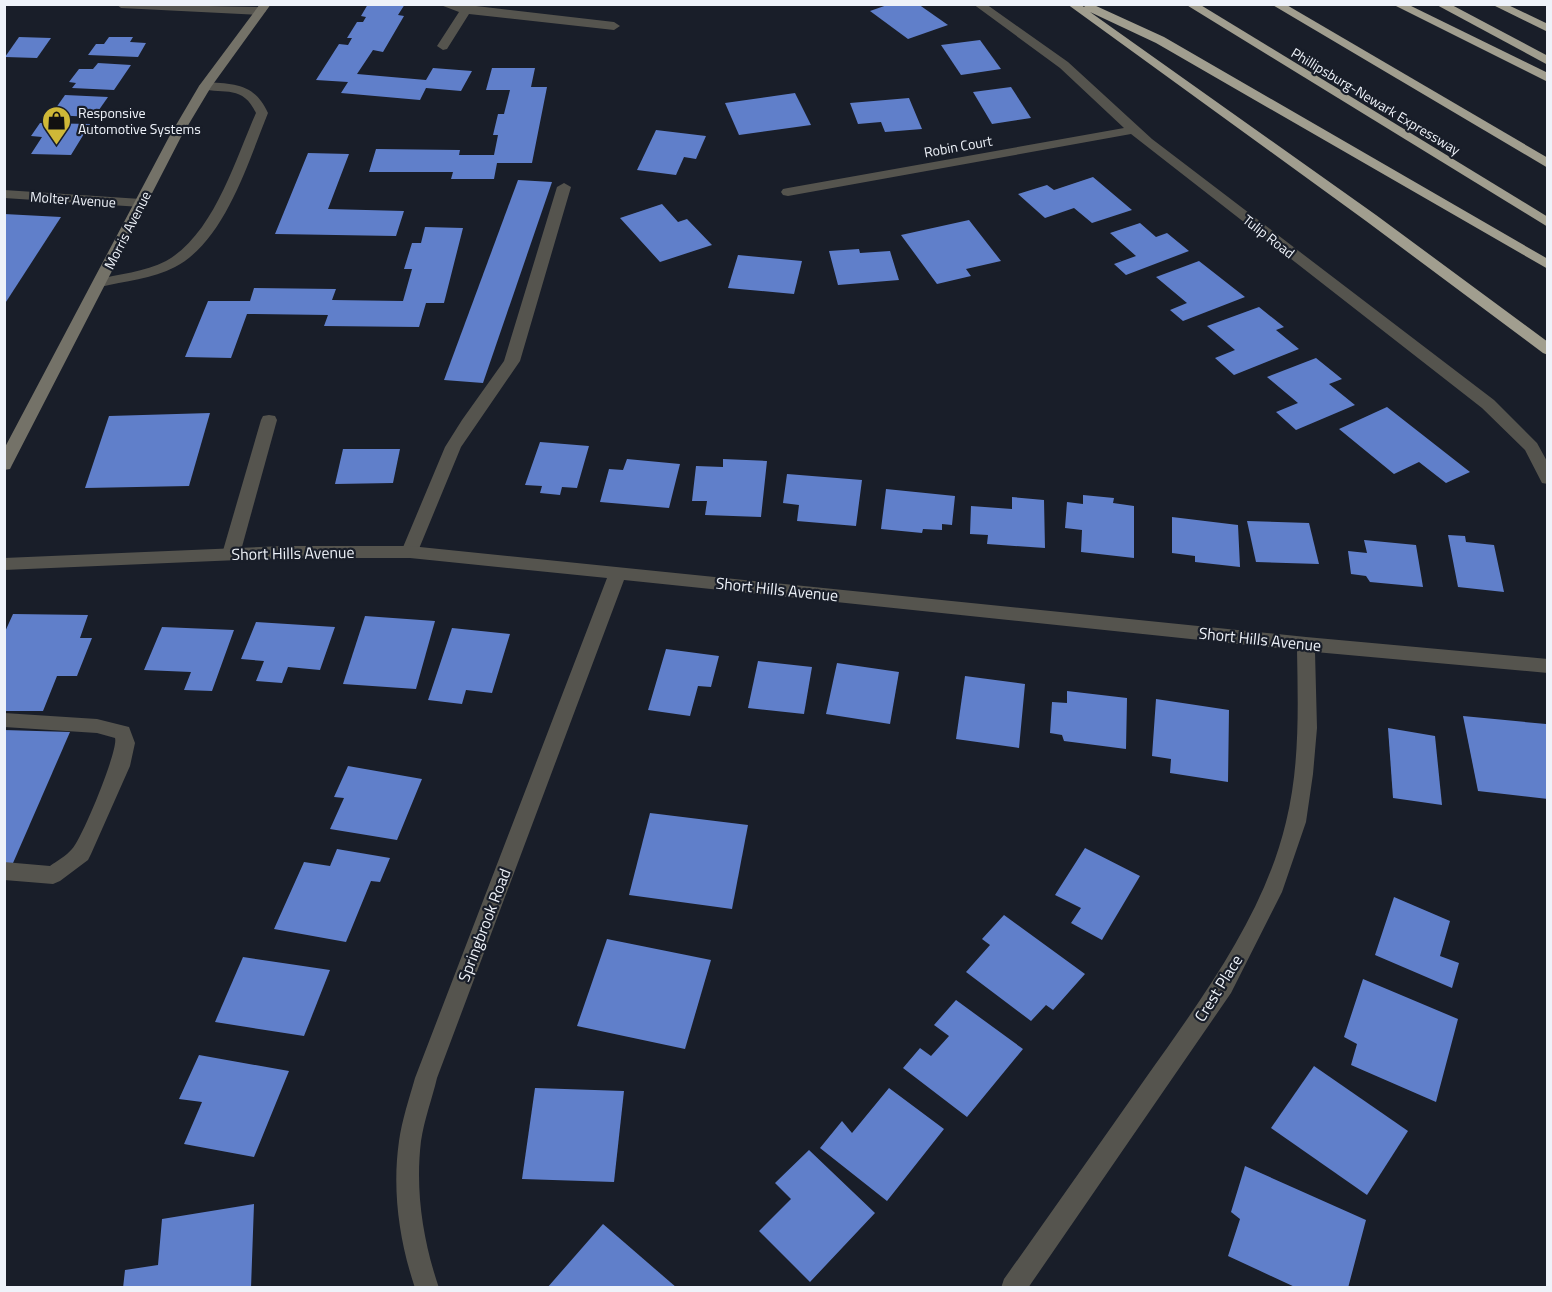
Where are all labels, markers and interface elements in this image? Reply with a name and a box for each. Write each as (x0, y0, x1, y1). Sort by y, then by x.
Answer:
street label: Phillipsburg-Newark Expressway (1287, 42, 1465, 160)
place label: Responsive Automotive Systems (78, 102, 201, 139)
shop icon: Responsive Automotive Systems (41, 104, 73, 146)
street label: Robin Court (922, 130, 994, 162)
street label: Molter Avenue (29, 186, 117, 212)
street label: Morris Avenue (98, 187, 156, 273)
street label: Tulip Road (1239, 209, 1299, 263)
street label: Short Hills Avenue (231, 540, 355, 566)
street label: Short Hills Avenue (715, 571, 839, 607)
street label: Short Hills Avenue (1198, 621, 1322, 657)
street label: Springbrook Road (451, 865, 517, 985)
street label: Crest Place (1188, 950, 1248, 1026)

